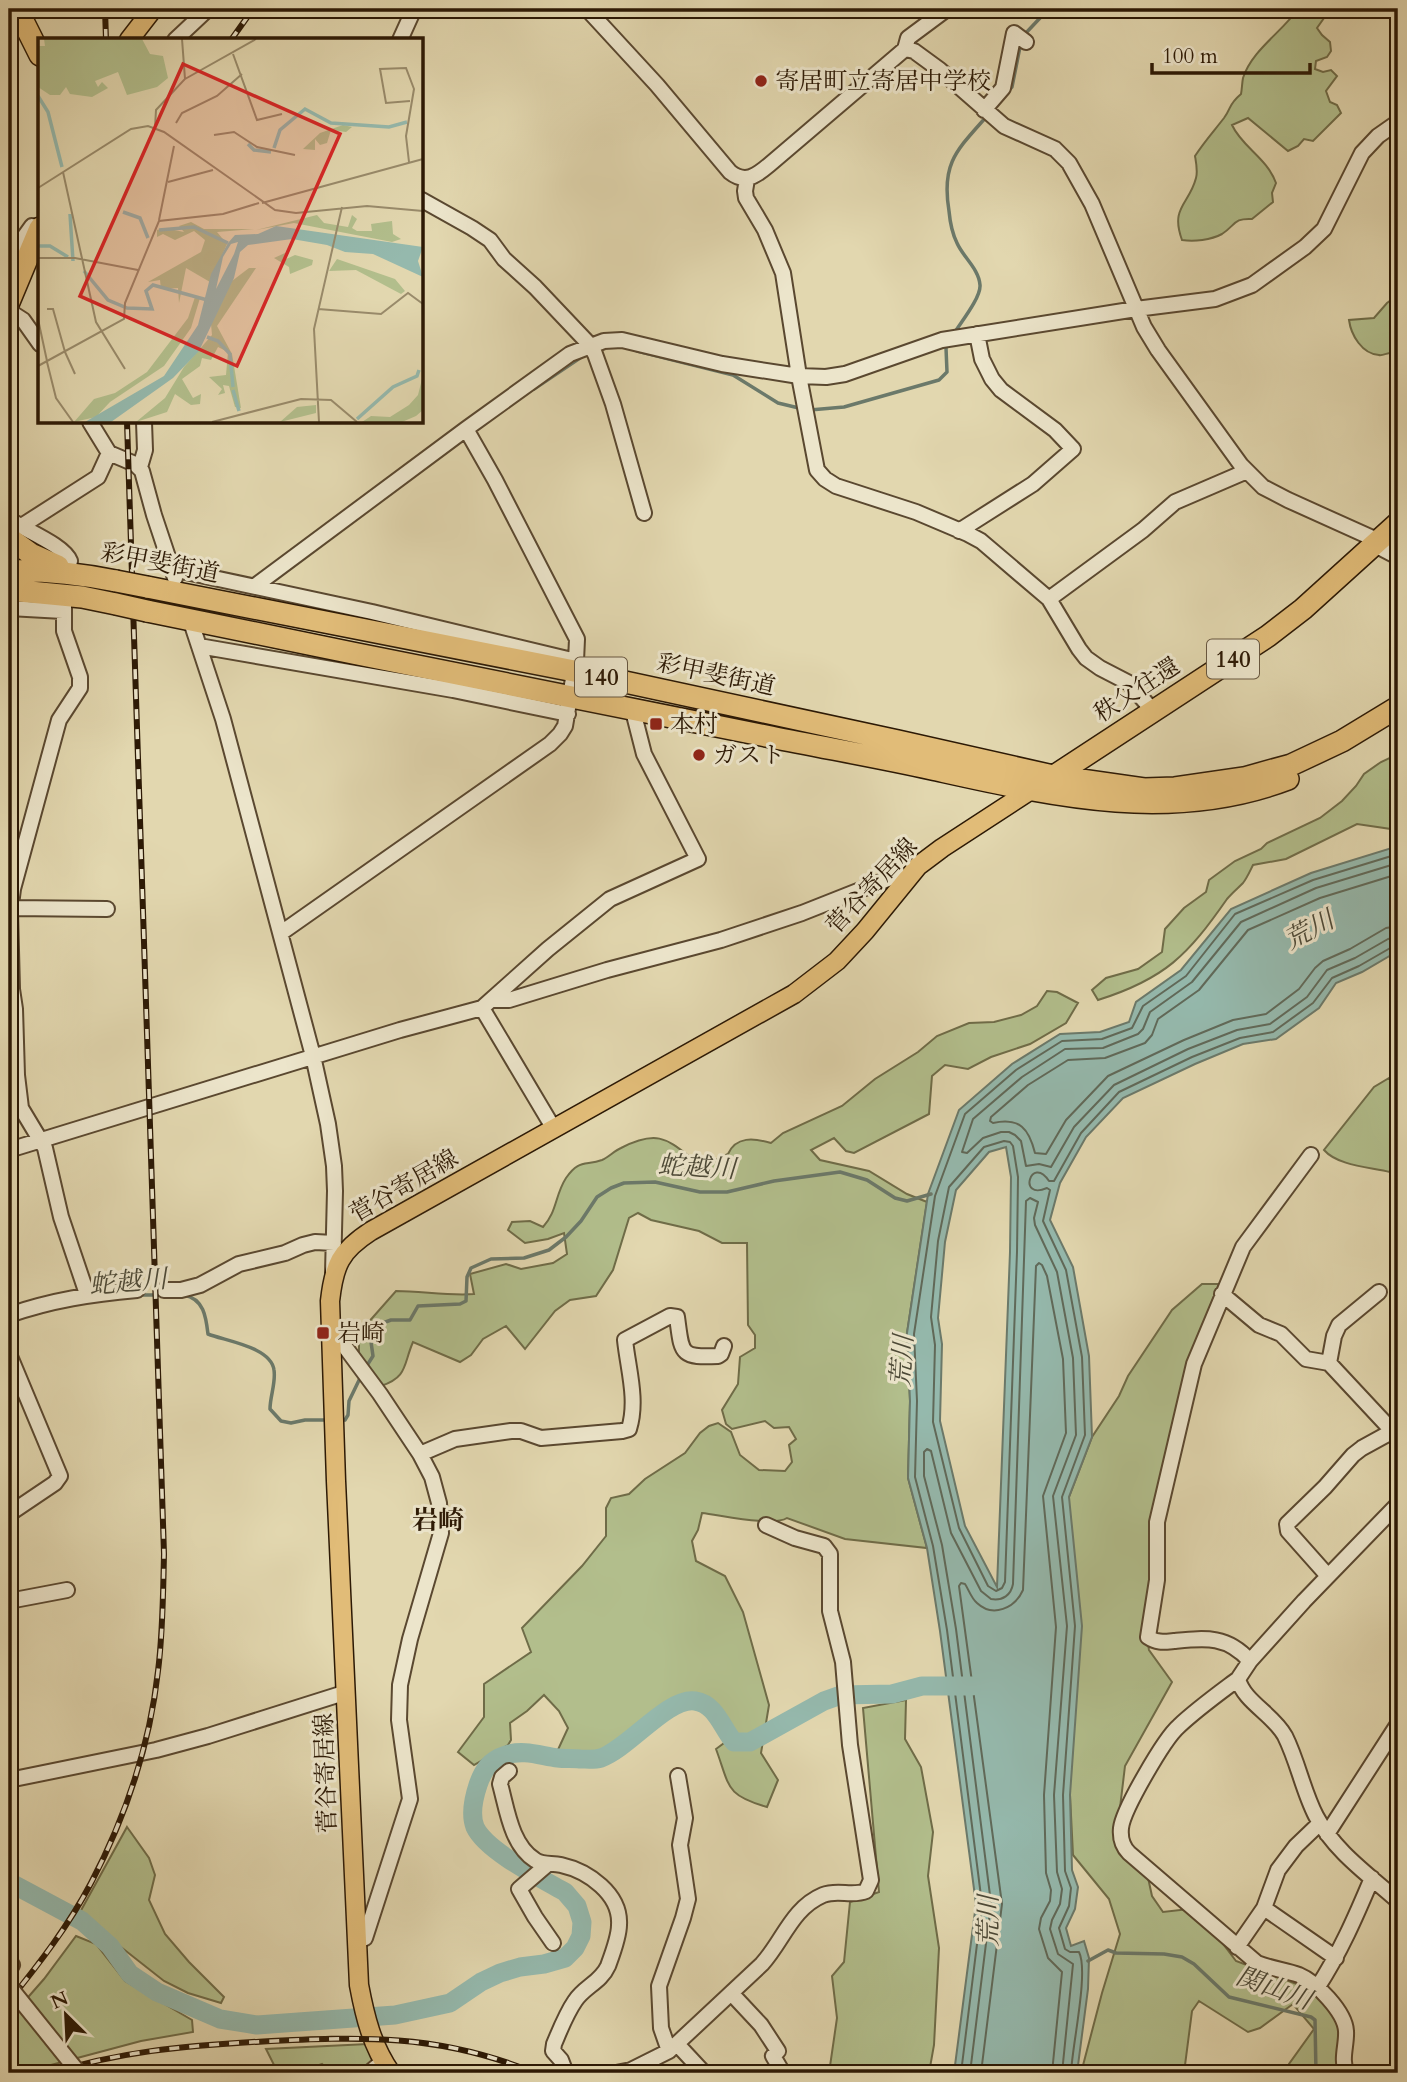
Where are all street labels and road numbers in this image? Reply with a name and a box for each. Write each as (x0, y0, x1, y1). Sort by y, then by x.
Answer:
street label: 彩甲斐街道 (98, 535, 222, 591)
road number: 140 (1207, 639, 1259, 678)
street label: 彩甲斐街道 (654, 646, 778, 704)
street label: 秩父往還 (1088, 650, 1186, 730)
road number: 140 (575, 657, 627, 696)
street label: 菅谷寄居線 (819, 831, 925, 941)
street label: 菅谷寄居線 (344, 1142, 464, 1230)
street label: 菅谷寄居線 (307, 1712, 345, 1834)

